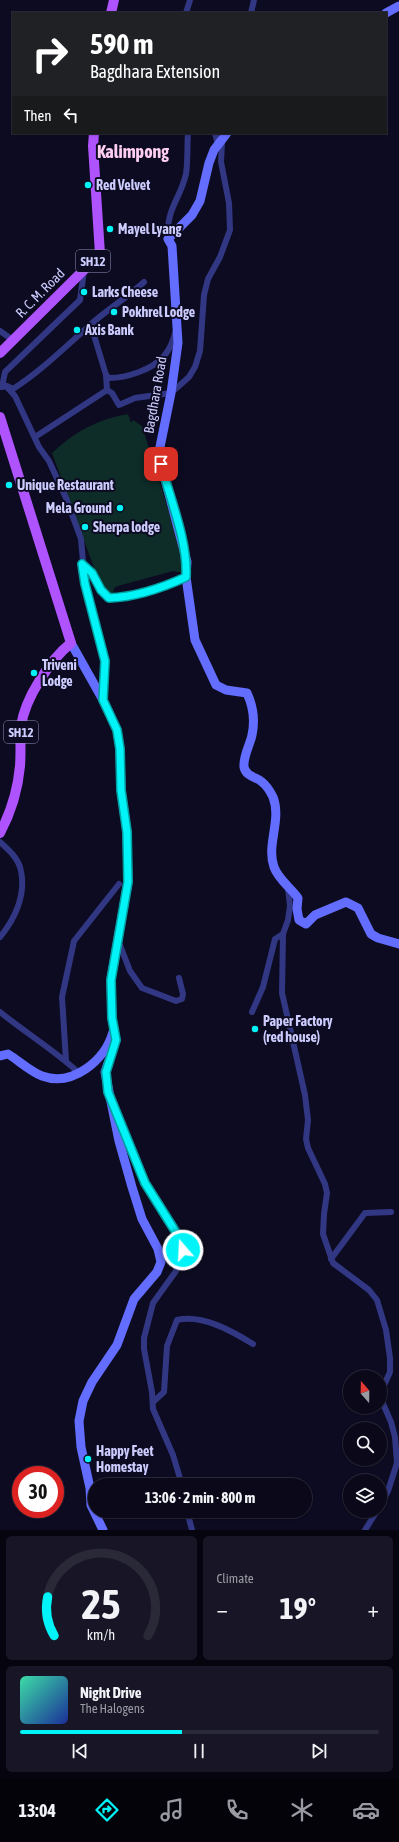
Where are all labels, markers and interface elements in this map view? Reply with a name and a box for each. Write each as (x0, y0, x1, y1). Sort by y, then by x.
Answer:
icon: right (24, 28, 76, 80)
text: 590 m (90, 28, 153, 60)
text: Bagdhara Extension (90, 61, 220, 82)
icon: left (60, 104, 82, 126)
text: Then (24, 107, 52, 124)
district label: Kalimpong (97, 141, 169, 162)
place label: Red Velvet (96, 177, 150, 193)
marker: Red Velvet (83, 180, 93, 190)
place label: Mayel Lyang (118, 221, 182, 237)
marker: Mayel Lyang (105, 224, 115, 234)
road number: SH12 (76, 250, 110, 272)
street label: R. C. M. Road (12, 265, 68, 321)
place label: Larks Cheese (92, 284, 158, 300)
marker: Larks Cheese (79, 287, 89, 297)
place label: Pokhrel Lodge (122, 304, 195, 320)
marker: Pokhrel Lodge (109, 307, 119, 317)
place label: Axis Bank (84, 322, 135, 338)
marker: Axis Bank (72, 325, 82, 335)
street label: Bagdhara Road (140, 355, 170, 435)
pin (144, 447, 178, 481)
icon: arrive (150, 453, 172, 475)
place label: Unique Restaurant (17, 477, 114, 493)
marker: Unique Restaurant (4, 480, 14, 490)
place label: Mela Ground (46, 500, 112, 516)
marker: Mela Ground (115, 503, 125, 513)
place label: Sherpa lodge (93, 519, 160, 535)
marker: Sherpa lodge (80, 522, 90, 532)
place label: Triveni Lodge (42, 657, 77, 689)
marker: Triveni Lodge (29, 668, 39, 678)
road number: SH12 (4, 721, 38, 743)
place label: Paper Factory (red house) (263, 1013, 333, 1045)
marker: Paper Factory (red house) (250, 1024, 260, 1034)
position arrow (162, 1229, 204, 1271)
north arrow (343, 1370, 387, 1414)
map controls (343, 1370, 387, 1518)
button: search (343, 1422, 387, 1466)
place label: Happy Feet Homestay (96, 1443, 154, 1475)
marker: Happy Feet Homestay (83, 1454, 93, 1464)
speed limit sign: 30 (12, 1466, 64, 1518)
button: layers (343, 1474, 387, 1518)
text: 13:06 · 2 min · 800 m (145, 1489, 255, 1506)
text: Climate (217, 1571, 254, 1586)
text: 25 (82, 1580, 121, 1628)
text: 19° (280, 1591, 316, 1625)
text: − (217, 1596, 228, 1622)
text: + (368, 1596, 379, 1622)
text: km/h (87, 1627, 115, 1643)
text: Night Drive (80, 1684, 142, 1701)
text: The Halogens (80, 1701, 145, 1716)
icon: previous (69, 1740, 91, 1762)
icon: pause (188, 1740, 210, 1762)
icon: next (308, 1740, 330, 1762)
icon: directions (93, 1796, 121, 1824)
icon: music (158, 1796, 186, 1824)
icon: phone (223, 1796, 251, 1824)
icon: climate (288, 1796, 316, 1824)
icon: car (352, 1796, 380, 1824)
text: 13:04 (18, 1800, 56, 1821)

